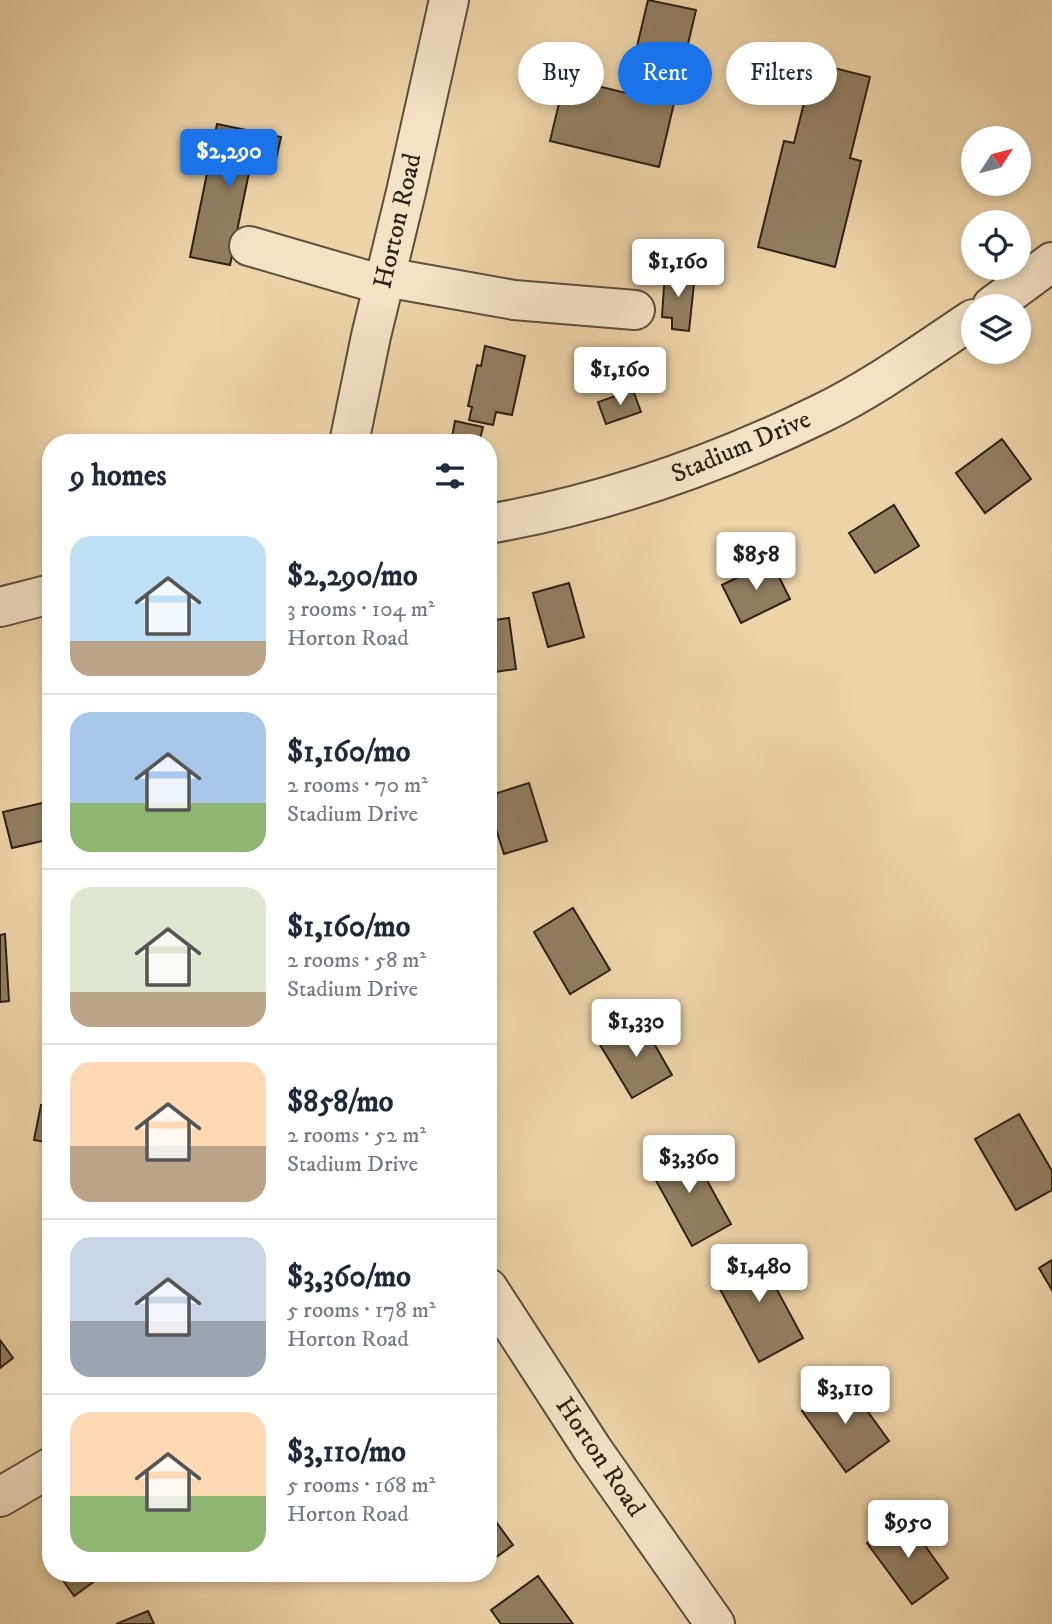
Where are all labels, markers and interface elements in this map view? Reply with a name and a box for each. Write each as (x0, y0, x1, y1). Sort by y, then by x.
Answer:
chip: Buy (518, 42, 604, 105)
chip: Rent (618, 42, 712, 105)
chip: Filters (726, 42, 837, 105)
north arrow (961, 126, 1031, 196)
map controls (961, 126, 1031, 364)
pin: $2,290 (172, 130, 286, 189)
text: $2,290 (196, 137, 262, 166)
street label: Horton Road (366, 150, 430, 292)
button: locate (961, 210, 1031, 280)
pin: $1,160 (621, 240, 735, 299)
text: $1,160 (648, 247, 708, 276)
button: layers (961, 294, 1031, 364)
pin: $1,160 (563, 348, 677, 407)
text: $1,160 (590, 355, 650, 384)
street label: Stadium Drive (666, 403, 816, 491)
icon: filters (431, 457, 469, 495)
text: 9 homes (70, 458, 167, 495)
pin: $858 (715, 532, 797, 592)
text: $858 (733, 540, 779, 569)
text: $2,290/mo (287, 558, 418, 595)
icon: home (126, 564, 210, 648)
text: 3 rooms · 104 m² (287, 595, 435, 624)
text: Horton Road (287, 624, 409, 653)
text: $1,160/mo (287, 734, 410, 771)
icon: home (126, 740, 210, 824)
text: 2 rooms · 70 m² (287, 771, 428, 800)
text: Stadium Drive (287, 800, 418, 829)
text: $1,160/mo (287, 909, 410, 946)
icon: home (126, 915, 210, 999)
text: 2 rooms · 58 m² (287, 946, 426, 975)
text: Stadium Drive (287, 975, 418, 1004)
pin: $1,330 (579, 1000, 693, 1059)
text: $1,330 (608, 1007, 664, 1036)
text: $858/mo (287, 1084, 393, 1121)
icon: home (126, 1090, 210, 1174)
text: 2 rooms · 52 m² (287, 1121, 426, 1150)
pin: $3,360 (632, 1136, 746, 1195)
text: $3,360 (659, 1143, 719, 1172)
text: Stadium Drive (287, 1150, 418, 1179)
pin: $1,480 (702, 1244, 816, 1304)
text: $1,480 (727, 1252, 791, 1281)
text: $3,360/mo (287, 1259, 411, 1296)
icon: home (126, 1265, 210, 1349)
text: 5 rooms · 178 m² (287, 1296, 436, 1325)
text: Horton Road (287, 1325, 409, 1354)
pin: $3,110 (788, 1366, 902, 1426)
text: $3,110 (817, 1374, 873, 1403)
street label: Horton Road (548, 1391, 652, 1523)
text: $3,110/mo (287, 1434, 406, 1471)
icon: home (126, 1440, 210, 1524)
text: 5 rooms · 168 m² (287, 1471, 435, 1500)
text: Horton Road (287, 1500, 409, 1529)
pin: $950 (867, 1500, 949, 1560)
text: $950 (884, 1508, 932, 1537)

